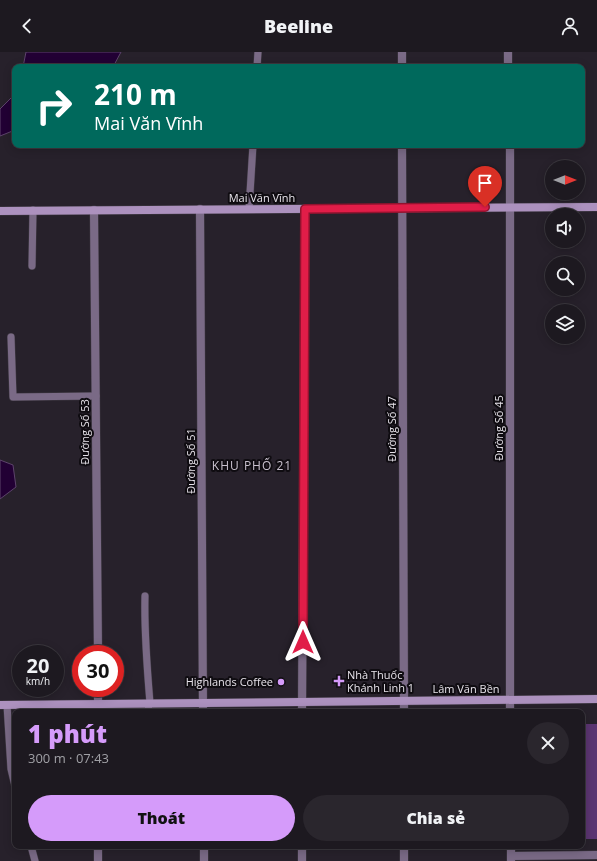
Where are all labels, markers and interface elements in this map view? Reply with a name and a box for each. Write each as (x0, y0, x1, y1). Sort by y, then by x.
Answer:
text: Beeline (264, 14, 333, 38)
icon: back (16, 15, 38, 37)
icon: person (559, 15, 581, 37)
text: 210 m (94, 75, 177, 113)
icon: right (28, 80, 80, 132)
text: Mai Văn Vĩnh (94, 111, 203, 135)
north arrow (545, 160, 585, 200)
map controls (545, 160, 585, 344)
pin (468, 166, 502, 207)
icon: arrive (474, 172, 496, 194)
street label: Mai Văn Vĩnh (229, 190, 295, 205)
button: sound (545, 208, 585, 248)
button: search (545, 256, 585, 296)
button: layers (545, 304, 585, 344)
street label: Đường Số 45 (491, 395, 506, 461)
street label: Đường Số 47 (384, 396, 399, 462)
street label: Đường Số 53 (77, 399, 92, 465)
street label: Đường Số 51 (183, 428, 198, 494)
district label: KHU PHỐ 21 (212, 457, 292, 474)
position arrow (282, 621, 324, 663)
speed limit sign: 30 (72, 645, 124, 697)
text: 20 (27, 652, 49, 679)
place label: Nhà Thuốc Khánh Linh 1 (347, 667, 414, 695)
text: km/h (26, 674, 50, 688)
place label: Highlands Coffee (186, 674, 273, 689)
marker: Nhà Thuốc Khánh Linh 1 (334, 676, 344, 686)
marker: Highlands Coffee (276, 677, 286, 687)
street label: Lâm Văn Bền (432, 681, 500, 696)
text: 1 phút (28, 717, 107, 750)
button: close (527, 722, 569, 764)
text: 300 m · 07:43 (28, 749, 109, 767)
button: Thoát (28, 795, 295, 841)
button: Chia sẻ (303, 795, 569, 841)

